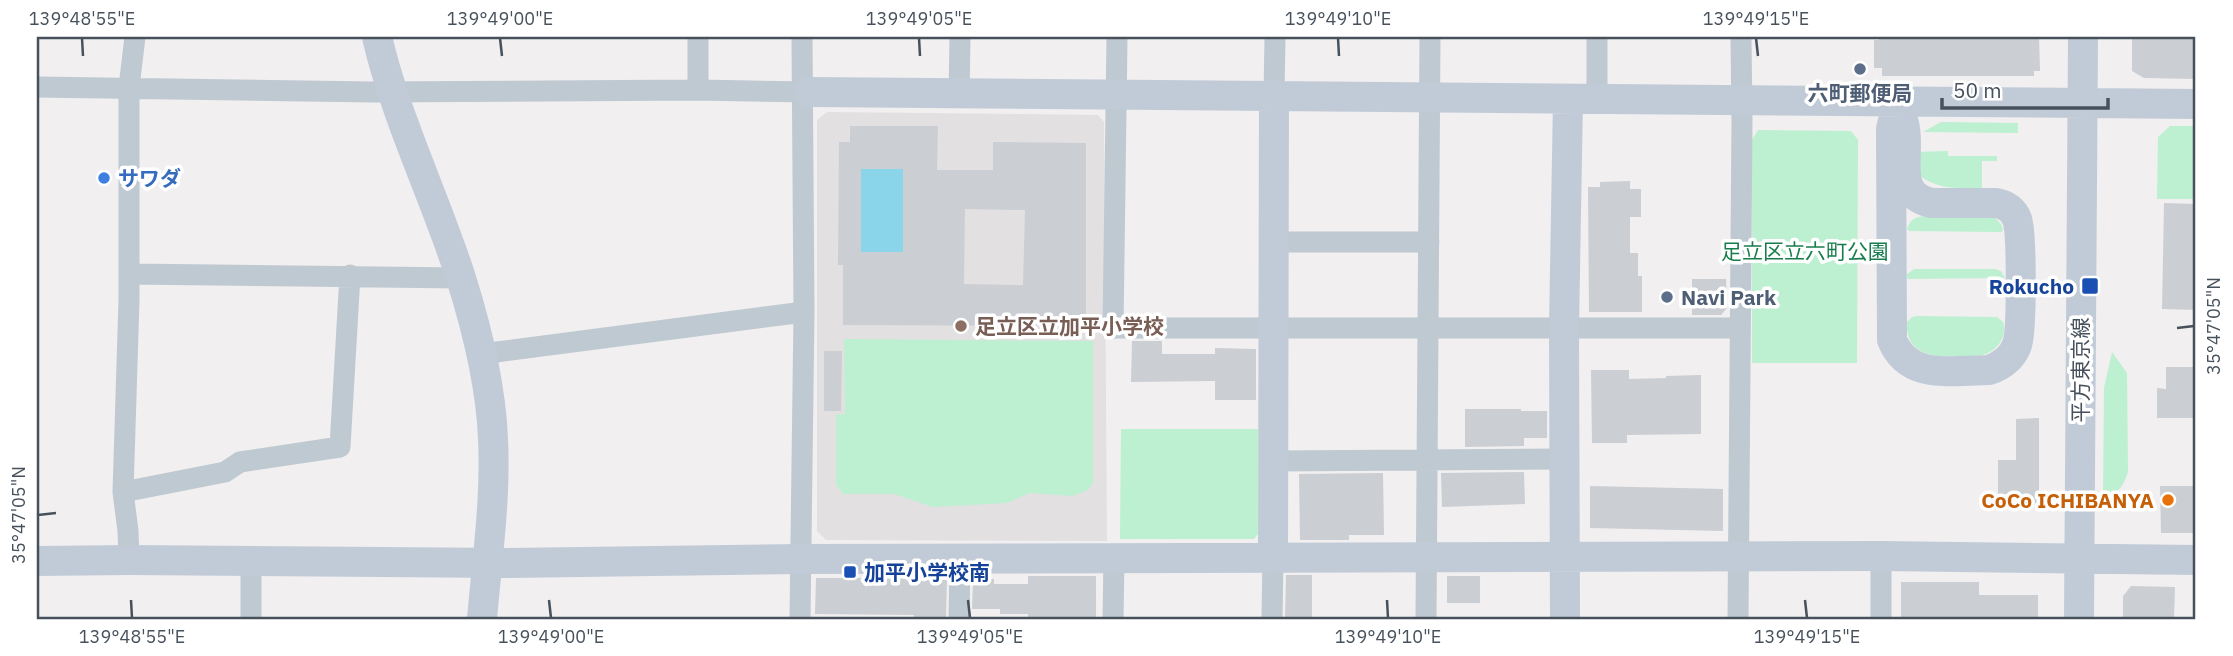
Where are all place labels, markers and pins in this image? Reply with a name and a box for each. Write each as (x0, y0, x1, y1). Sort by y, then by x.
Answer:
marker: 六町郵便局 (1852, 61, 1868, 77)
place label: 六町郵便局 (1808, 79, 1913, 107)
place label: サワダ (118, 164, 181, 192)
marker: サワダ (96, 170, 112, 186)
place label: Rokucho (1989, 272, 2074, 300)
marker: Rokucho (2080, 276, 2100, 296)
place label: Navi Park (1681, 283, 1777, 311)
marker: Navi Park (1659, 289, 1675, 305)
place label: 足立区立加平小学校 (975, 312, 1164, 340)
marker: 足立区立加平小学校 (953, 318, 969, 334)
place label: CoCo ICHIBANYA (1981, 486, 2154, 514)
marker: CoCo ICHIBANYA (2160, 492, 2176, 508)
place label: 加平小学校南 (864, 558, 990, 586)
marker: 加平小学校南 (842, 564, 858, 580)

